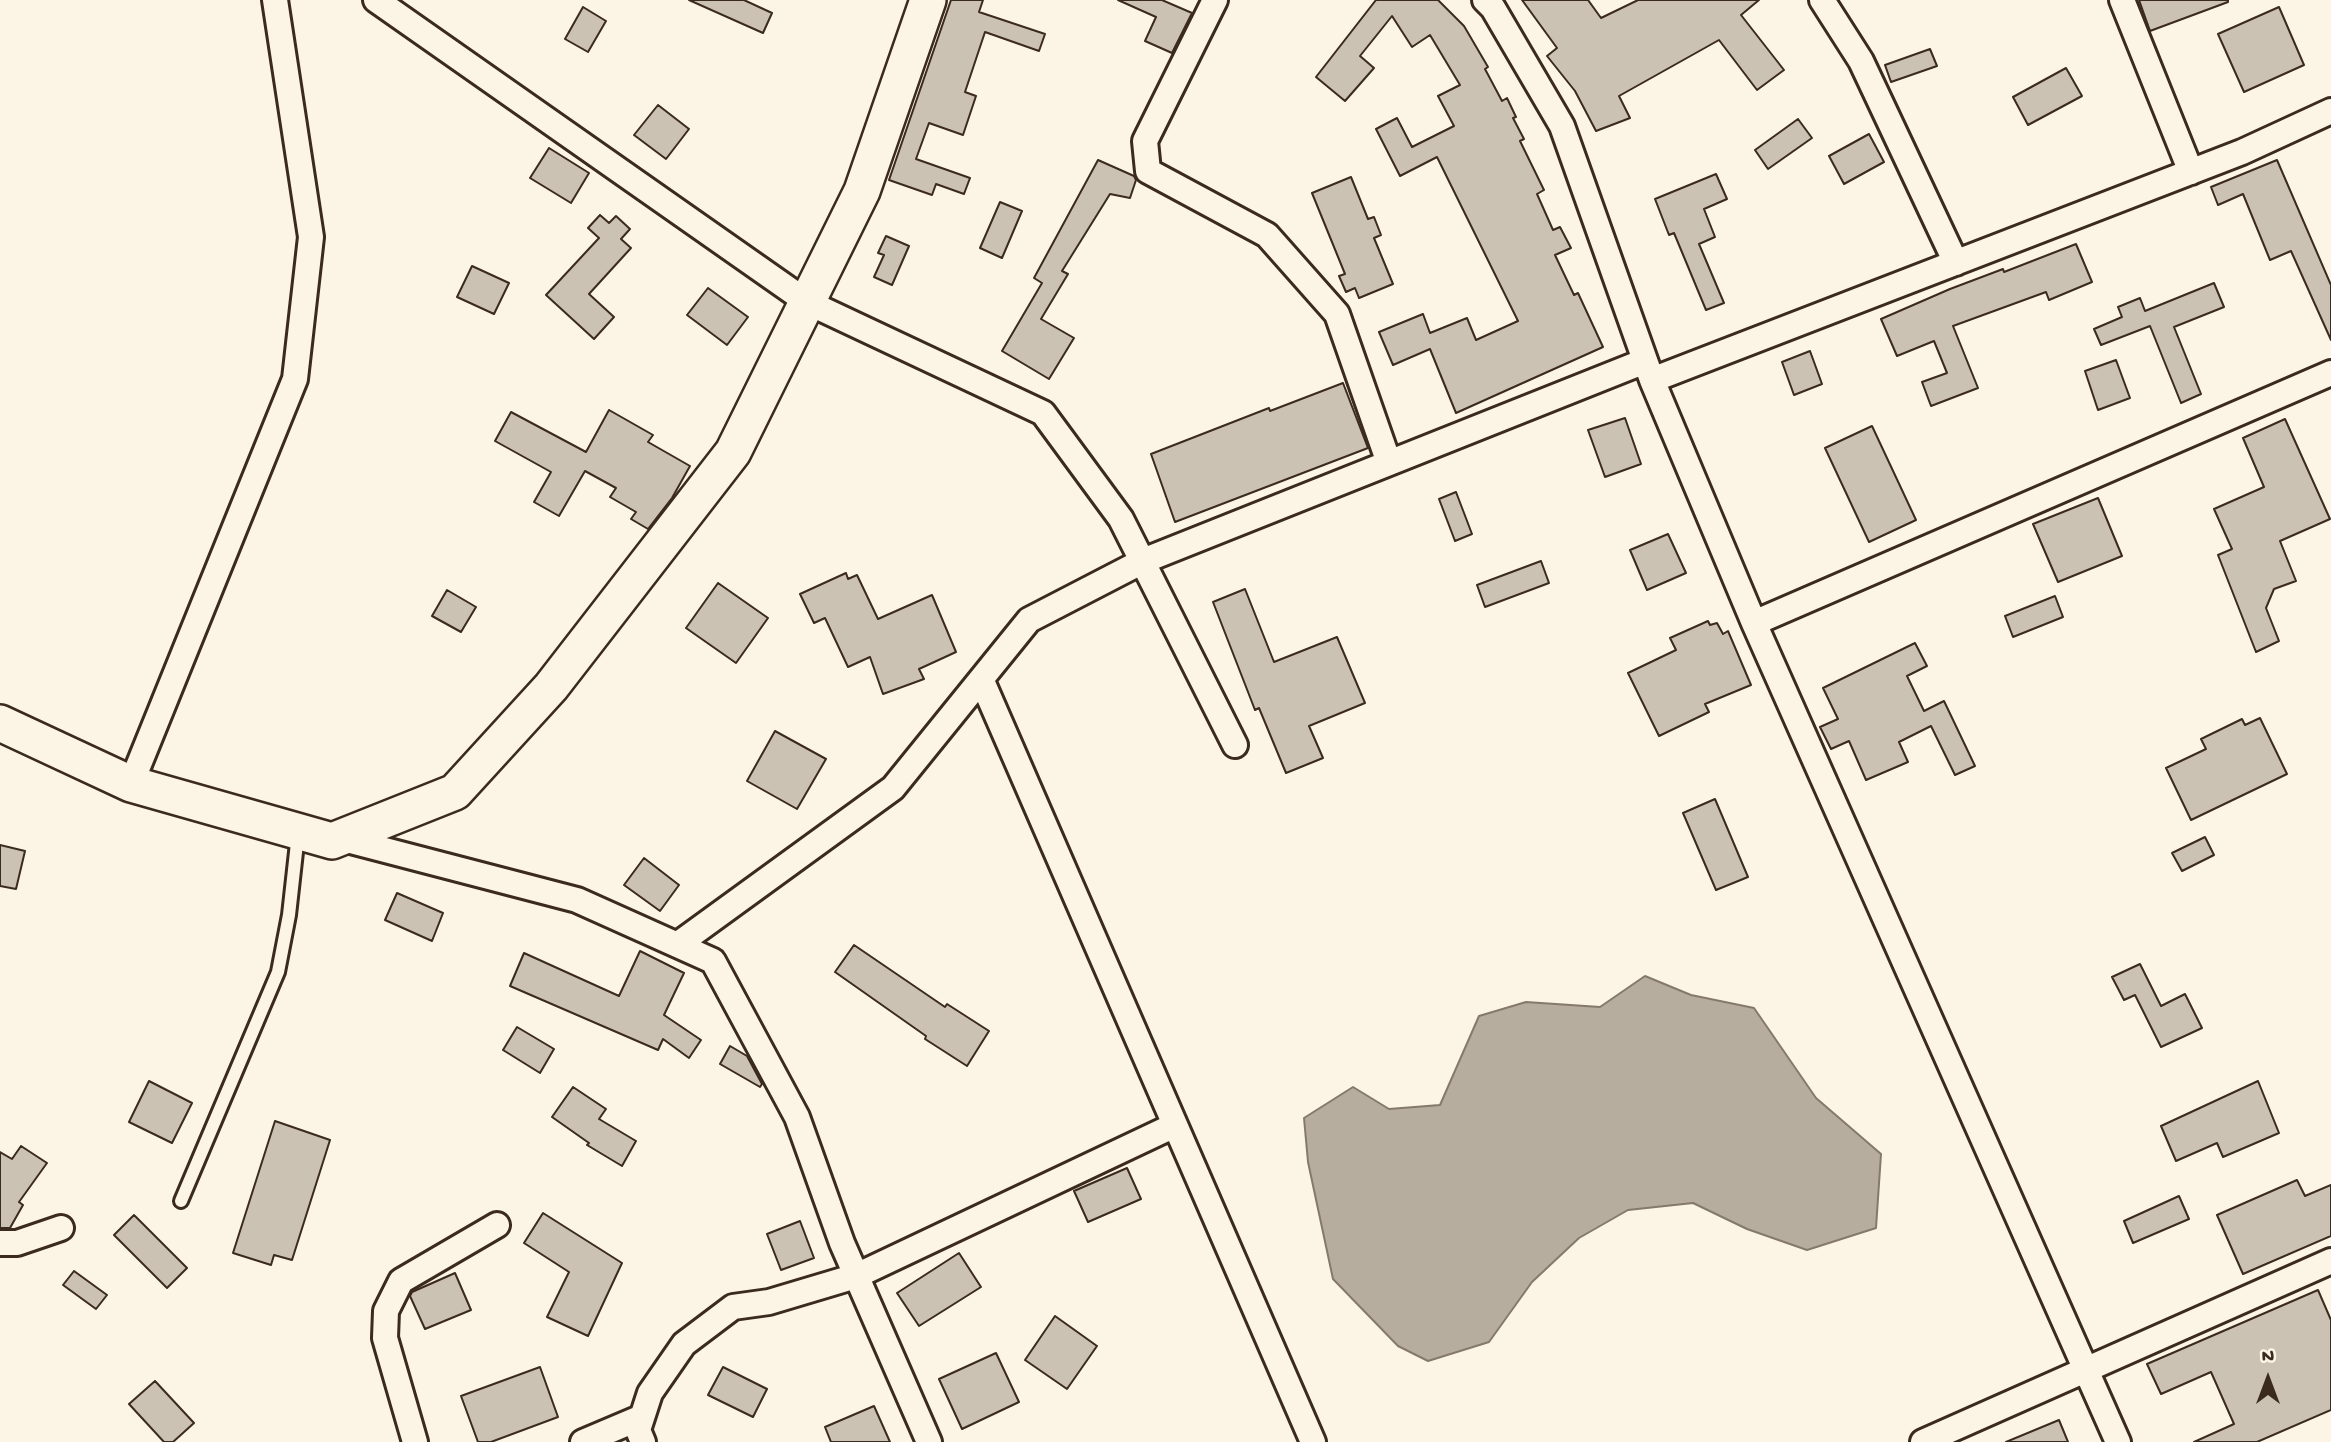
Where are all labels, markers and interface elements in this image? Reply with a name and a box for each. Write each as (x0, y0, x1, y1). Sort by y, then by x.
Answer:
north arrow (2233, 1344, 2303, 1414)
text: N (2262, 1346, 2274, 1369)

